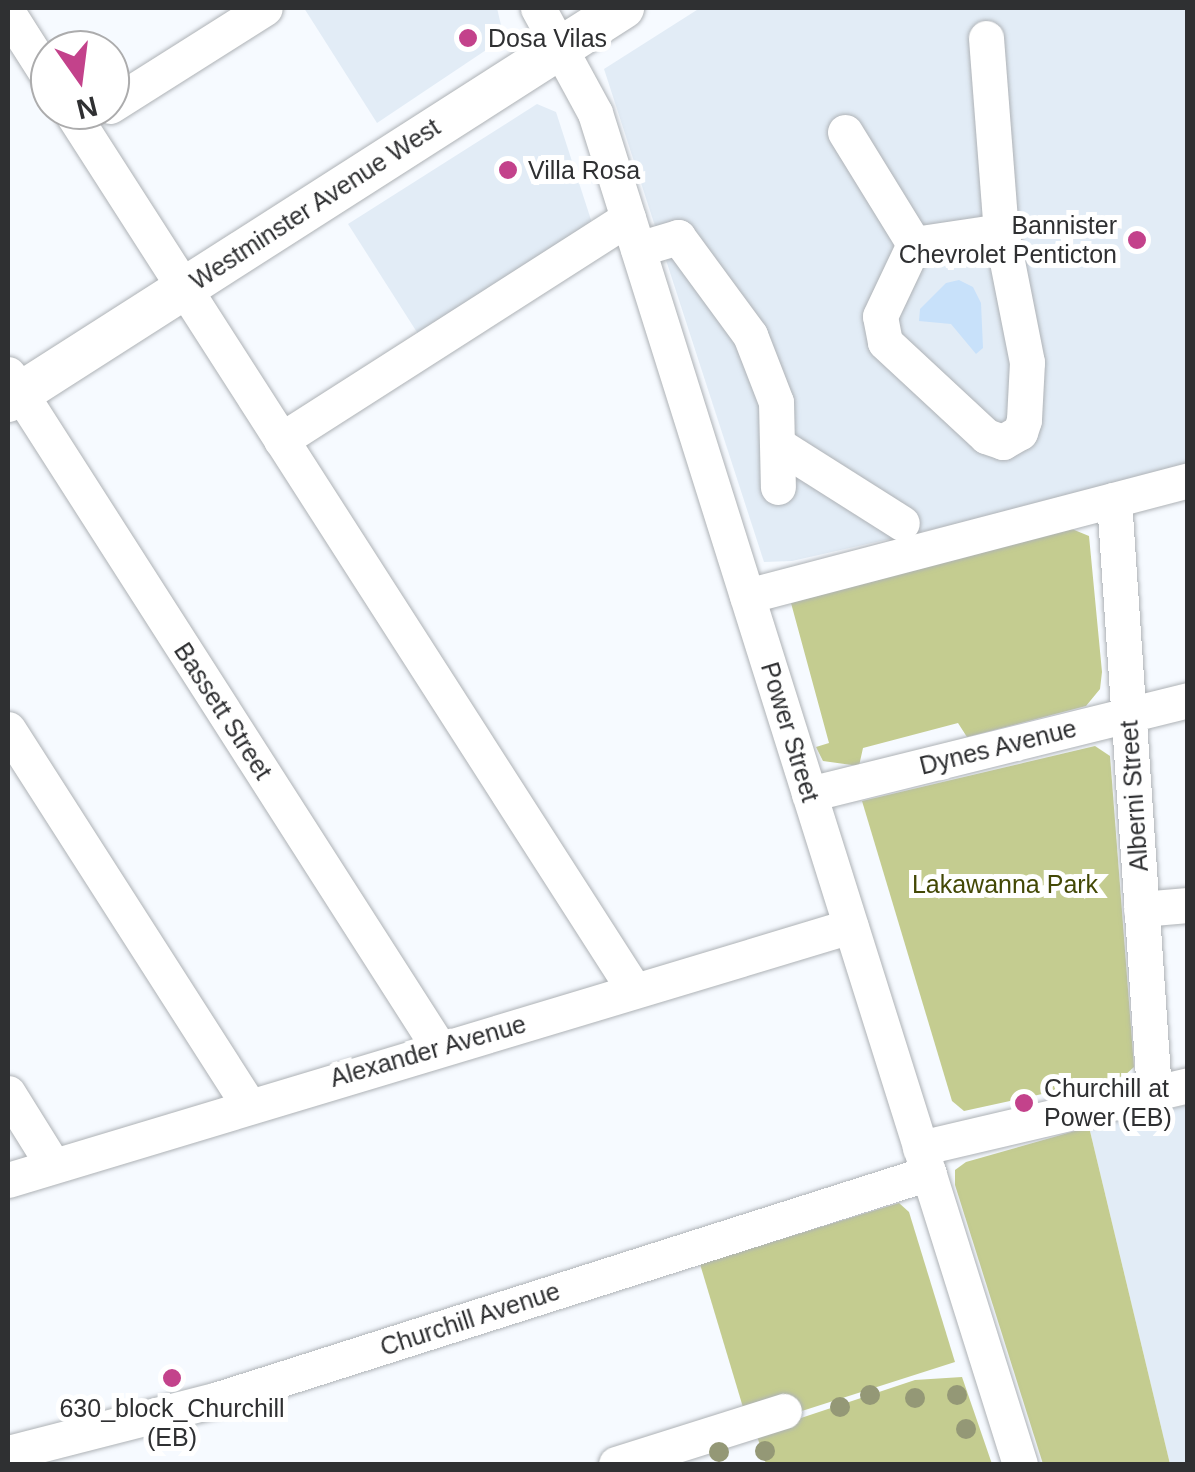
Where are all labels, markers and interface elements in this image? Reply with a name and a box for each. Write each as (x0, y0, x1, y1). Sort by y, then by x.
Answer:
place label: Dosa Vilas (488, 23, 607, 53)
marker: Dosa Vilas (457, 27, 479, 49)
north arrow (30, 30, 130, 130)
text: N (73, 90, 100, 125)
street label: Westminster Avenue West (184, 112, 446, 296)
place label: Villa Rosa (528, 155, 640, 185)
marker: Villa Rosa (497, 159, 519, 181)
place label: Bannister Chevrolet Penticton (899, 211, 1117, 270)
marker: Bannister Chevrolet Penticton (1126, 229, 1148, 251)
street label: Bassett Street (168, 637, 278, 785)
street label: Power Street (755, 659, 825, 805)
street label: Dynes Avenue (916, 713, 1080, 781)
street label: Alberni Street (1114, 719, 1154, 873)
park label: Lakawanna Park (912, 869, 1098, 899)
street label: Alexander Avenue (326, 1008, 530, 1094)
place label: Churchill at Power (EB) (1044, 1074, 1172, 1133)
marker: Churchill at Power (EB) (1013, 1092, 1035, 1114)
street label: Churchill Avenue (376, 1276, 564, 1362)
marker: 630_block_Churchill (EB) (161, 1367, 183, 1389)
place label: 630_block_Churchill (EB) (59, 1394, 285, 1453)

